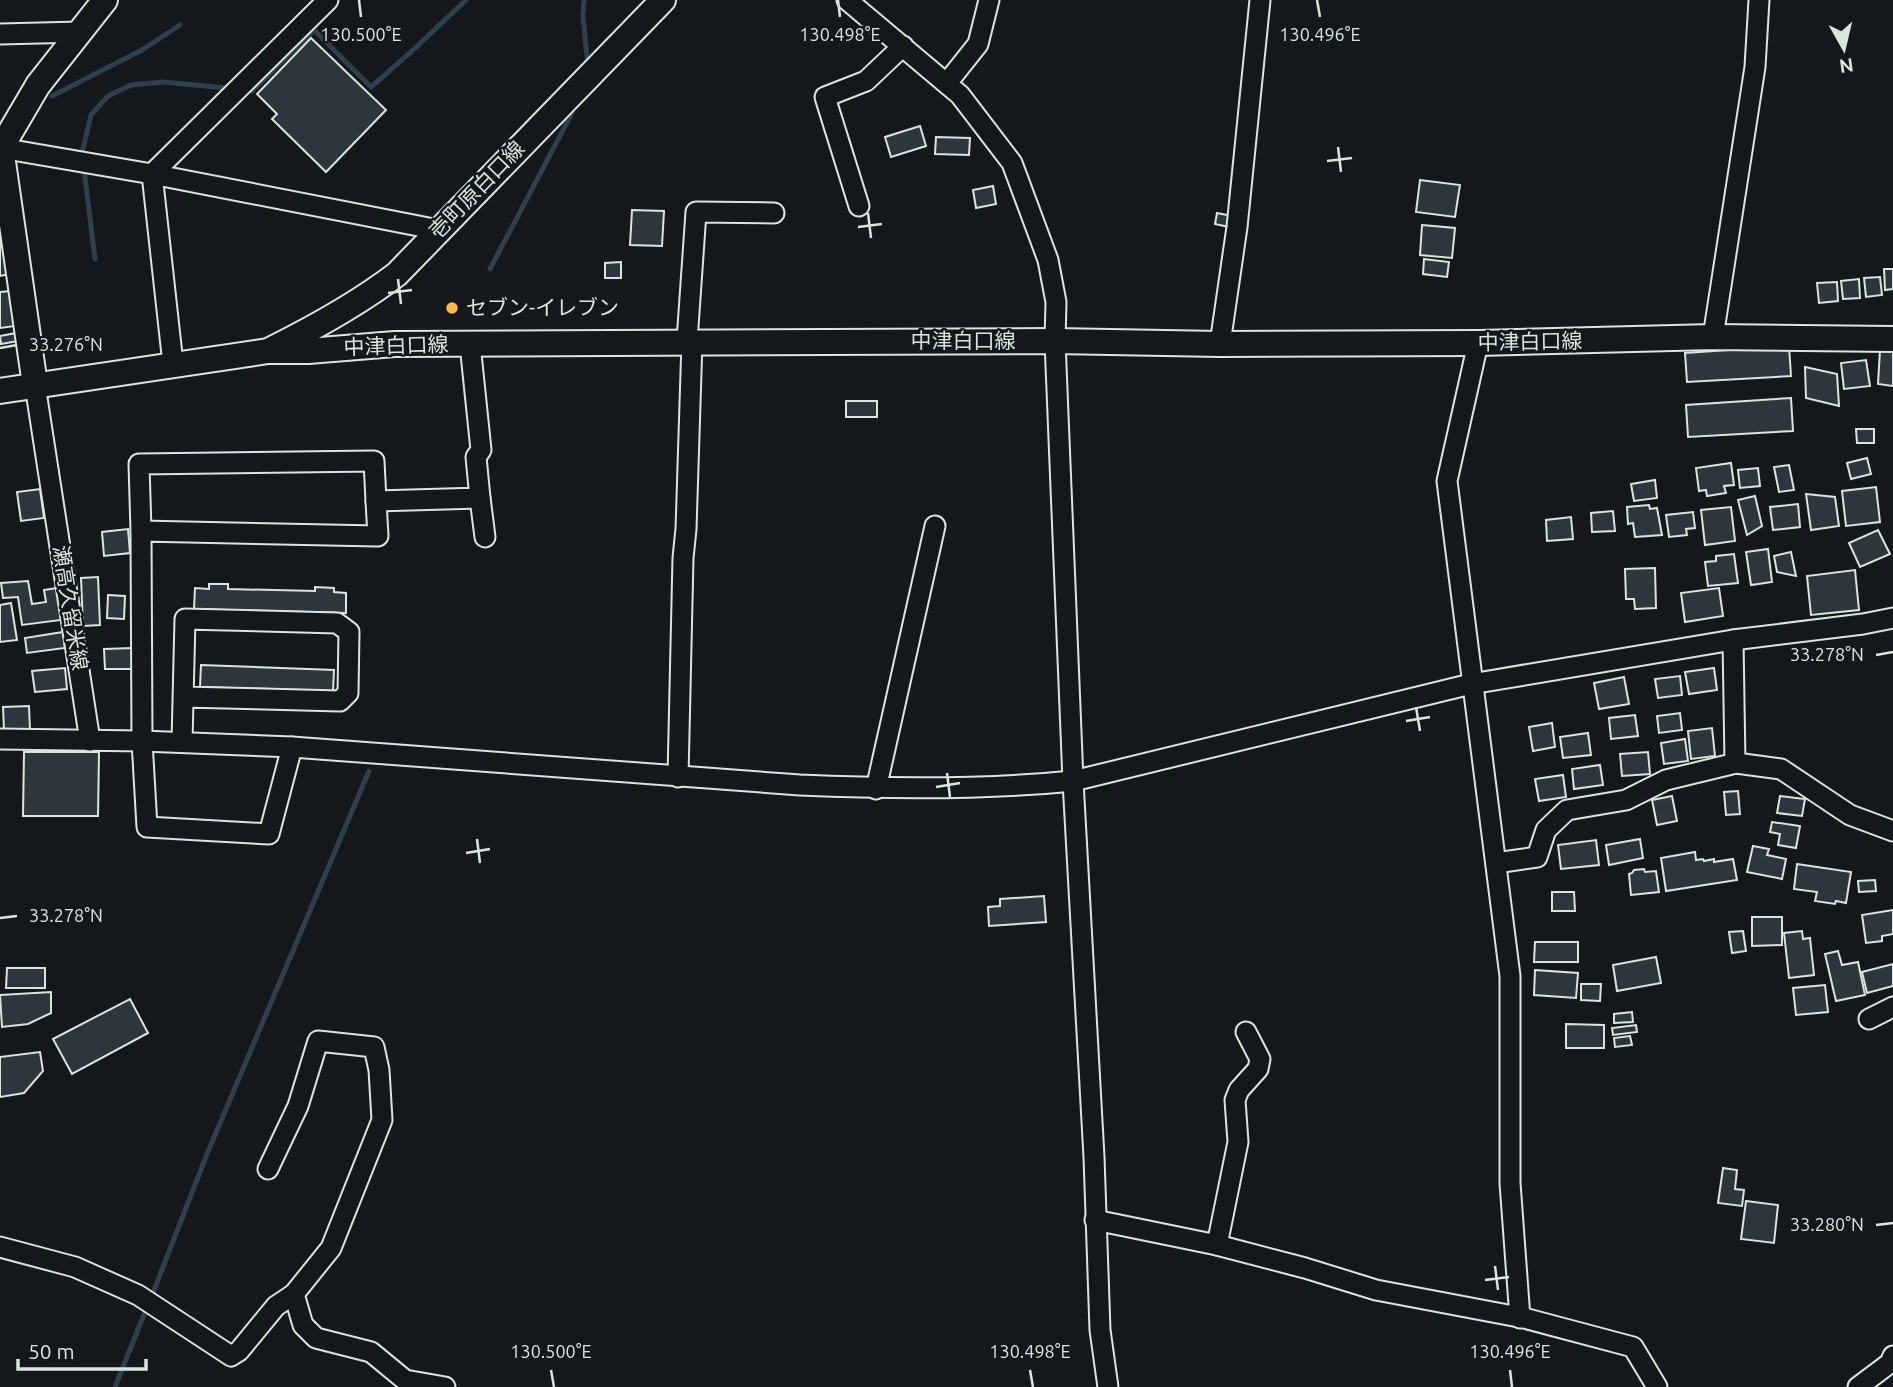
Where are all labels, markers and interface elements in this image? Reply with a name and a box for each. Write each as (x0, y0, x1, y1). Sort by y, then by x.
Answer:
north arrow (1809, 14, 1879, 84)
text: 130.500°E (320, 24, 402, 44)
text: 130.498°E (799, 24, 881, 44)
text: 130.496°E (1279, 24, 1361, 44)
text: N (1838, 54, 1855, 78)
street label: 壱町原白口線 (424, 136, 529, 243)
place label: セブン-イレブン (466, 295, 619, 319)
marker: セブン-イレブン (444, 300, 460, 316)
street label: 中津白口線 (911, 328, 1016, 352)
street label: 中津白口線 (1477, 328, 1583, 354)
street label: 中津白口線 (343, 331, 449, 359)
text: 33.276°N (29, 334, 103, 354)
street label: 瀬高久留米線 (49, 544, 93, 672)
text: 33.278°N (1790, 644, 1864, 664)
text: 33.278°N (29, 905, 103, 925)
text: 33.280°N (1790, 1214, 1864, 1234)
scale bar (18, 1328, 145, 1372)
text: 50 m (28, 1339, 75, 1363)
text: 130.500°E (510, 1341, 592, 1361)
text: 130.498°E (989, 1341, 1071, 1361)
text: 130.496°E (1469, 1341, 1551, 1361)

